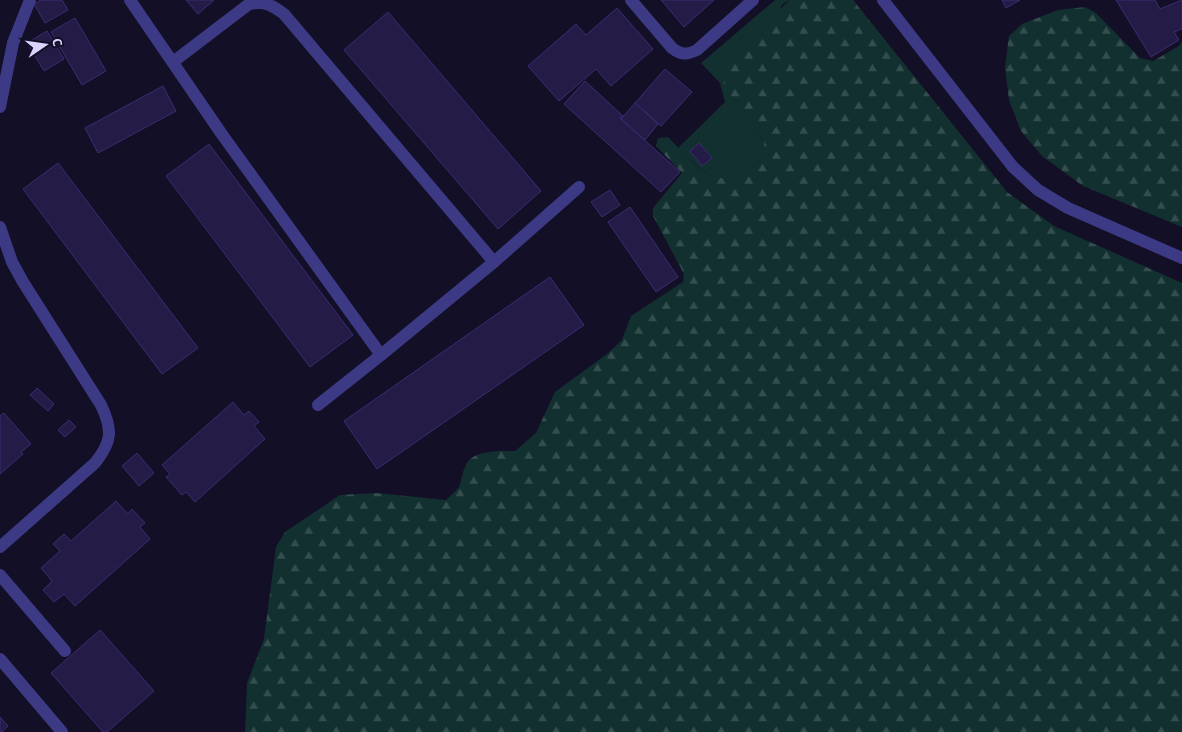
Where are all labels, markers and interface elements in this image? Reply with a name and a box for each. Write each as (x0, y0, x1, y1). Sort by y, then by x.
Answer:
north arrow (20, 20, 70, 70)
text: С (49, 37, 64, 48)

